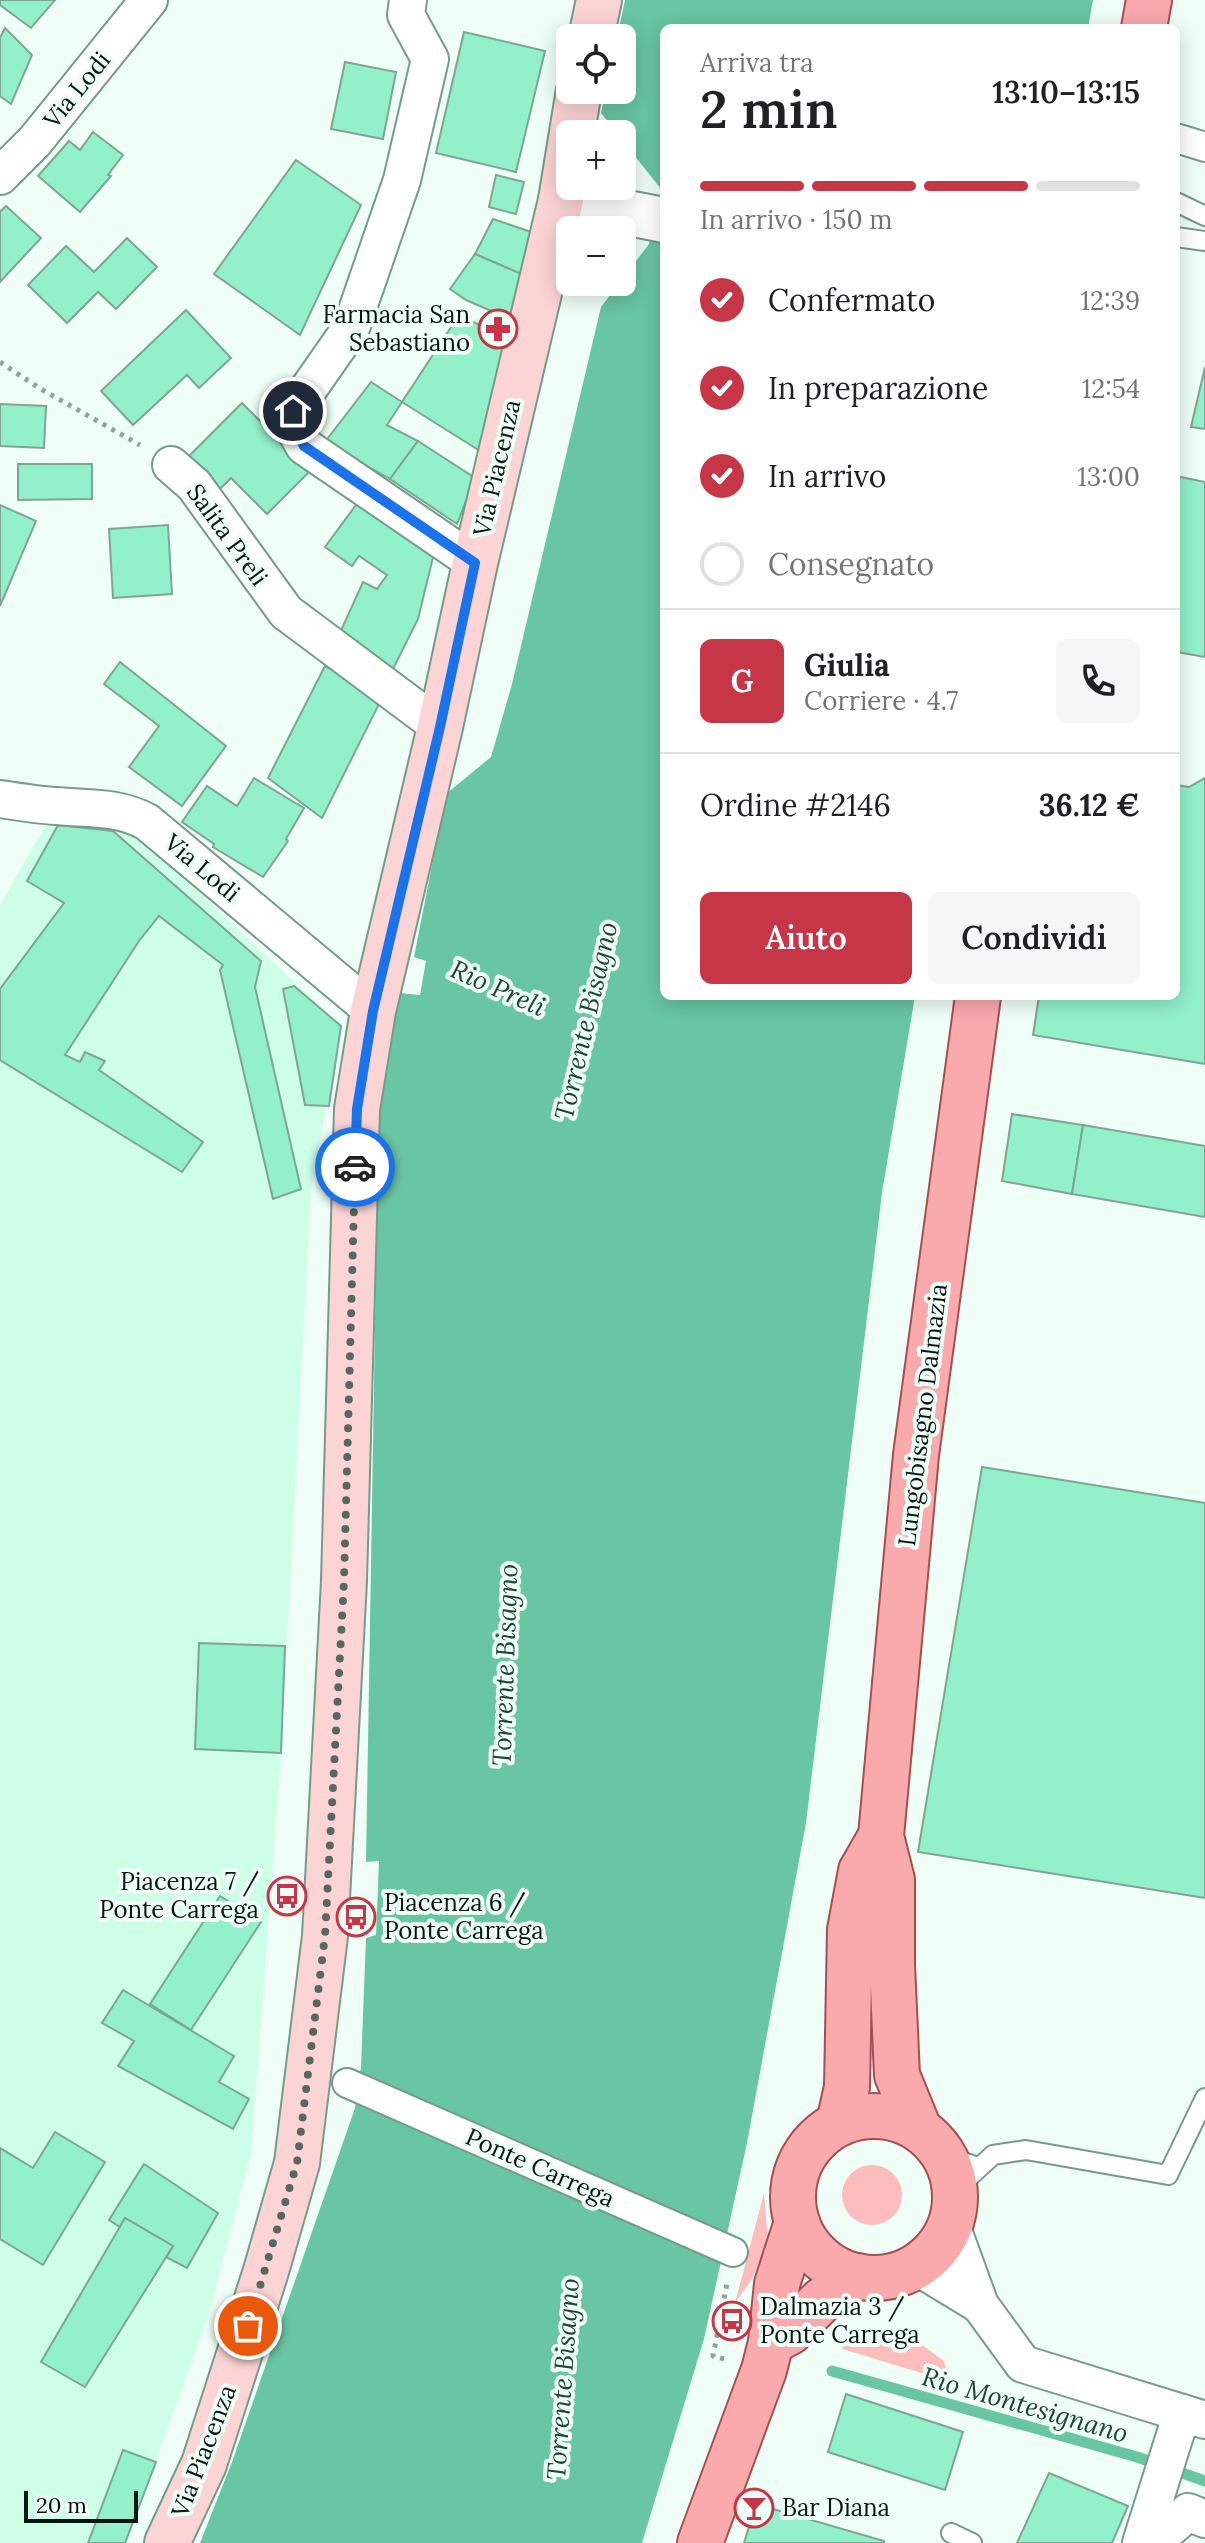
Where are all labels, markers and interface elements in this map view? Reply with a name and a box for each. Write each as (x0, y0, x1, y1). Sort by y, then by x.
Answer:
map controls (556, 24, 636, 296)
button: locate (556, 24, 636, 104)
street label: Via Lodi (36, 45, 117, 135)
text: Arriva tra (700, 46, 814, 79)
text: 13:10–13:15 (992, 73, 1140, 111)
text: 2 min (700, 76, 838, 142)
button: + (556, 120, 636, 200)
text: In arrivo · 150 m (700, 203, 893, 236)
button: − (556, 216, 636, 296)
icon: check (700, 278, 744, 322)
text: Confermato (768, 281, 935, 319)
text: 12:39 (1081, 284, 1140, 317)
place label: Farmacia San Sebastiano (322, 299, 470, 358)
pharmacy icon: Farmacia San Sebastiano (477, 308, 519, 350)
icon: check (700, 366, 744, 410)
text: In preparazione (768, 369, 988, 407)
text: 12:54 (1082, 372, 1140, 405)
pin (259, 377, 327, 445)
icon: home (271, 389, 315, 433)
street label: Via Piacenza (466, 397, 527, 540)
icon: check (700, 454, 744, 498)
text: In arrivo (768, 457, 886, 495)
text: 13:00 (1077, 460, 1140, 493)
street label: Salita Preli (180, 478, 275, 592)
text: Consegnato (768, 545, 934, 583)
button: phone (1056, 639, 1140, 723)
text: Giulia (804, 646, 890, 684)
text: G (731, 662, 753, 700)
text: Corriere · 4.7 (804, 684, 958, 717)
text: Ordine #2146 (700, 786, 891, 824)
text: 36.12 € (1039, 786, 1140, 824)
street label: Via Lodi (157, 826, 247, 908)
button: Aiuto (700, 892, 912, 984)
button: Condividi (928, 892, 1140, 984)
water label: Torrente Bisagno (547, 919, 624, 1123)
water label: Rio Preli (446, 952, 551, 1023)
courier (315, 1127, 395, 1207)
icon: car (333, 1145, 377, 1189)
street label: Lungobisagno Dalmazia (891, 1282, 954, 1548)
water label: Torrente Bisagno (484, 1563, 525, 1767)
place label: Piacenza 7 / Ponte Carrega (99, 1866, 259, 1925)
bus stop icon: Piacenza 7 / Ponte Carrega (266, 1875, 308, 1917)
place label: Piacenza 6 / Ponte Carrega (384, 1887, 544, 1946)
bus stop icon: Piacenza 6 / Ponte Carrega (335, 1896, 377, 1938)
street label: Ponte Carrega (461, 2121, 619, 2214)
water label: Torrente Bisagno (539, 2277, 586, 2481)
place label: Dalmazia 3 / Ponte Carrega (760, 2291, 920, 2350)
pin (214, 2292, 282, 2360)
bus stop icon: Dalmazia 3 / Ponte Carrega (711, 2300, 753, 2342)
icon: bag (226, 2304, 270, 2348)
water label: Rio Montesignano (918, 2359, 1132, 2450)
street label: Via Piacenza (164, 2380, 243, 2522)
scale bar (24, 2487, 138, 2523)
bar icon: Bar Diana (733, 2487, 775, 2529)
text: 20 m (36, 2491, 87, 2519)
place label: Bar Diana (782, 2492, 890, 2523)

